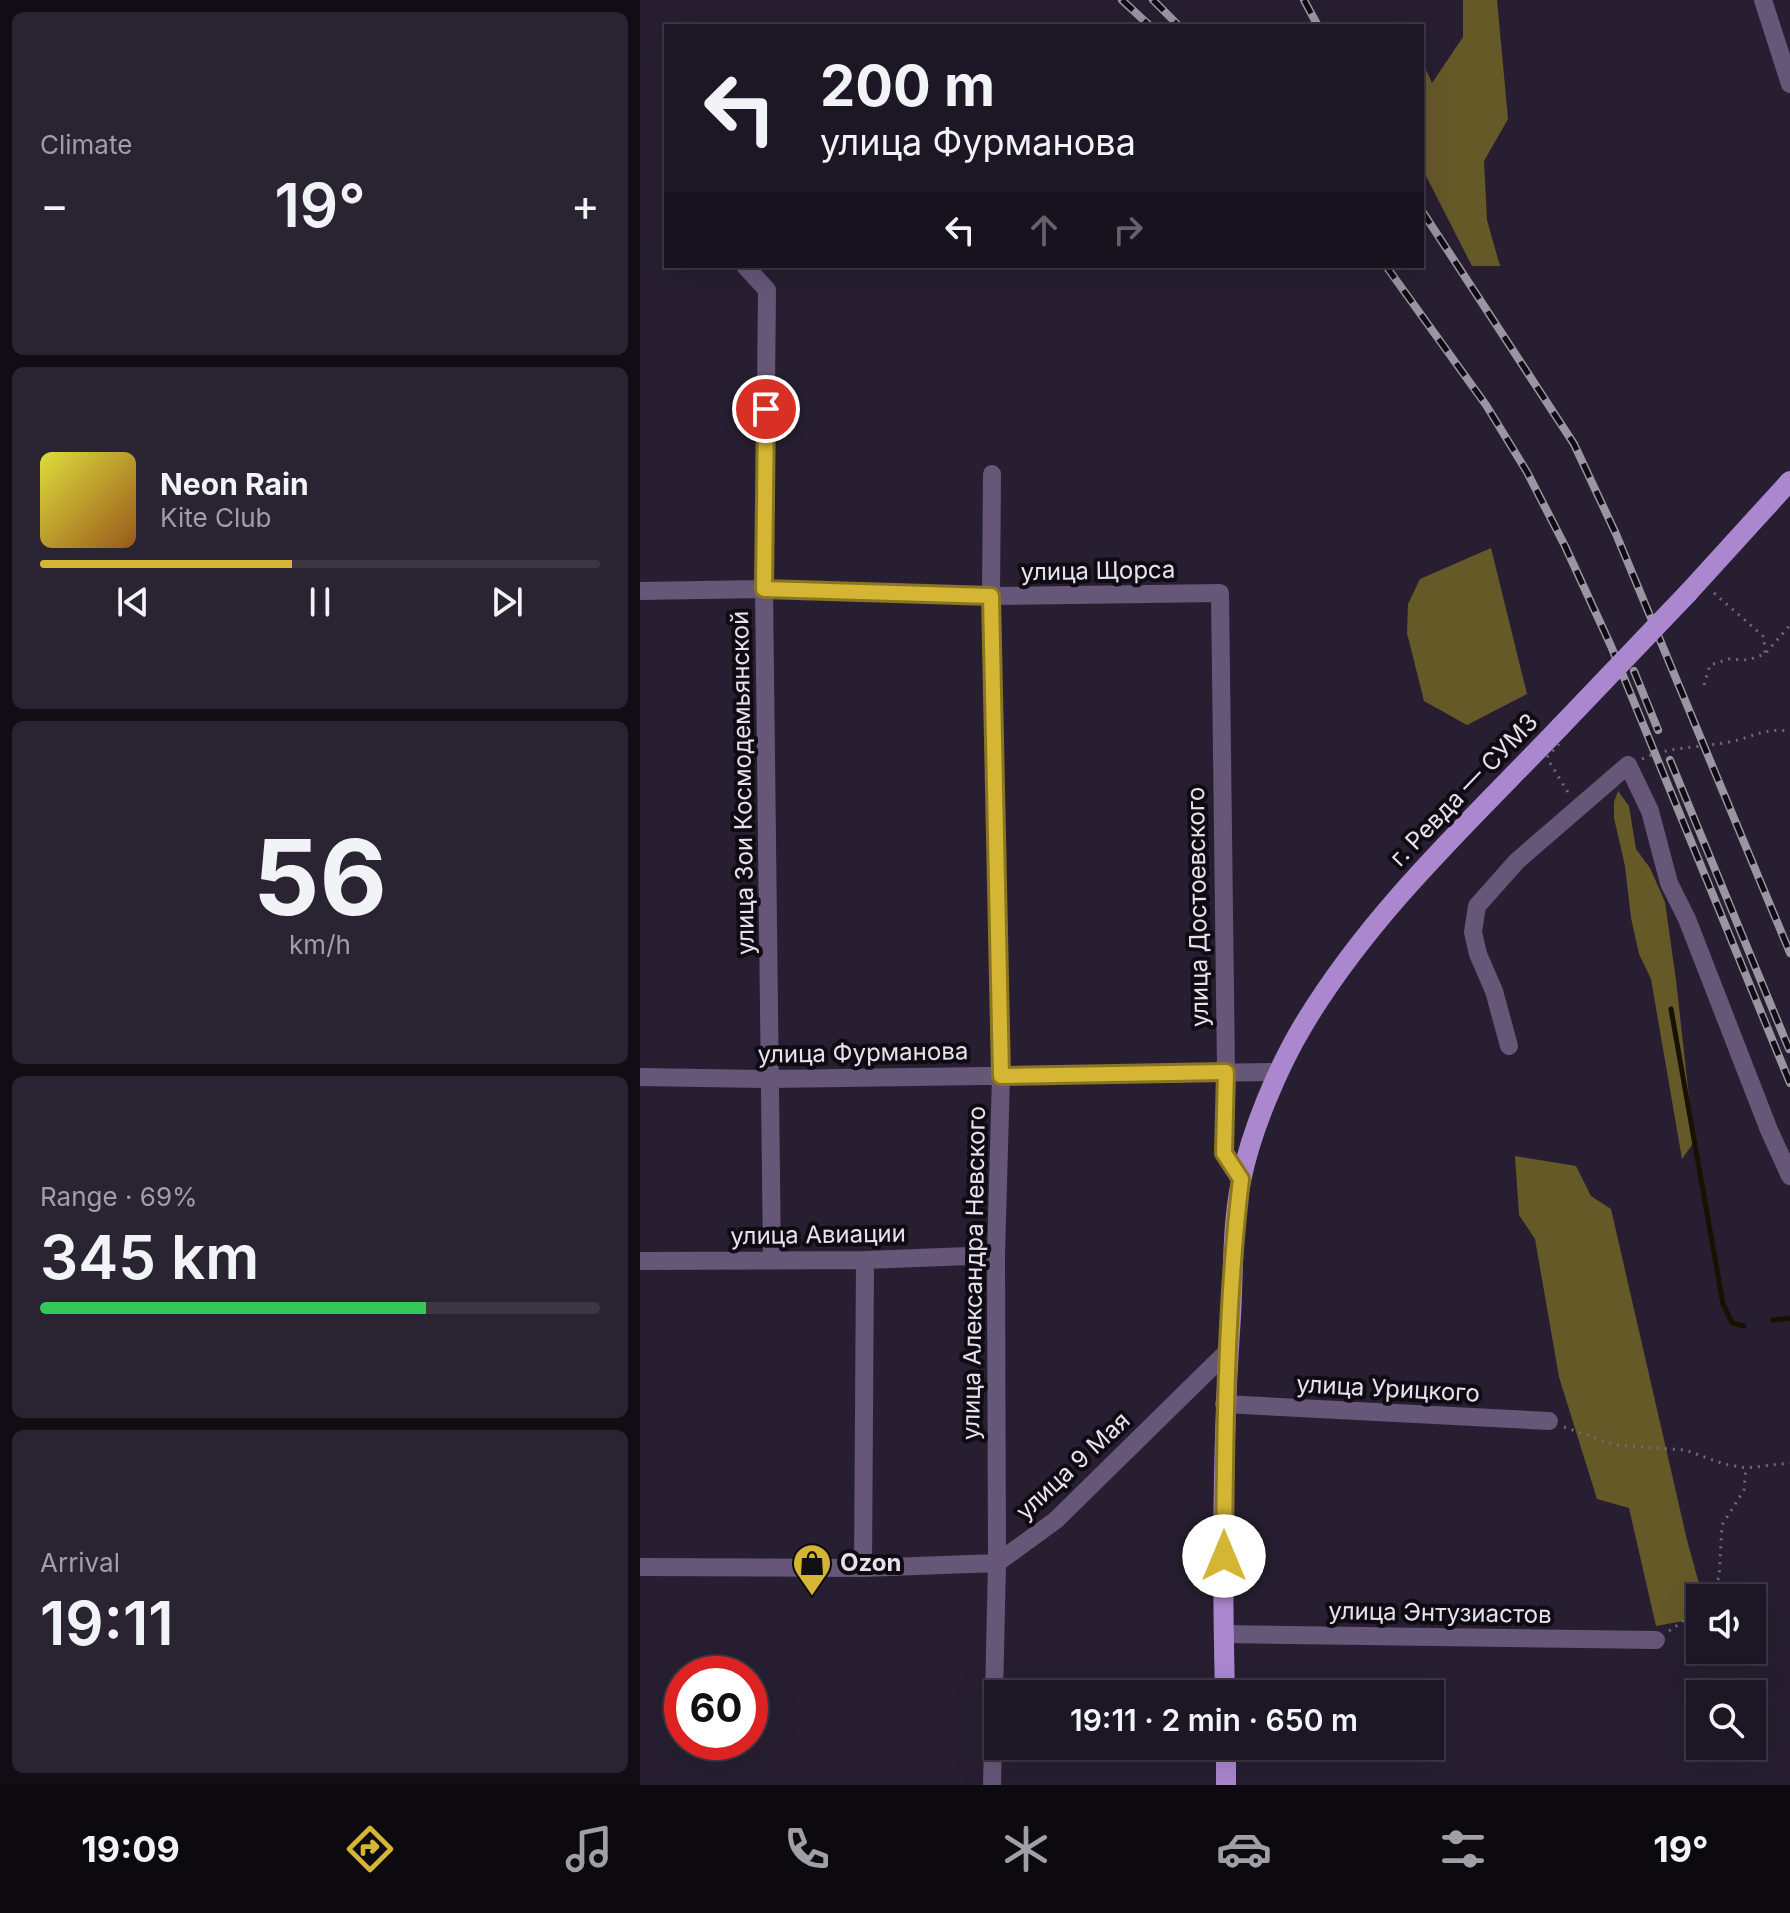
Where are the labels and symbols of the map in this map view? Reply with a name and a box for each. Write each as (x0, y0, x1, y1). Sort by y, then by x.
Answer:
pin (732, 375, 800, 443)
street label: улица Щорса (1020, 555, 1176, 586)
street label: улица Зои Космодемьянской (725, 611, 760, 955)
street label: г. Ревда — СУМЗ (1384, 707, 1544, 872)
street label: улица Достоевского (1181, 787, 1214, 1027)
street label: улица Фурманова (757, 1036, 969, 1069)
street label: улица Александра Невского (956, 1106, 991, 1440)
street label: улица Авиации (730, 1218, 906, 1251)
street label: улица Урицкого (1296, 1369, 1480, 1408)
street label: улица 9 Мая (1010, 1406, 1136, 1526)
position arrow (1182, 1514, 1266, 1598)
shop icon: Ozon (791, 1542, 833, 1597)
place label: Ozon (840, 1548, 901, 1577)
street label: улица Энтузиастов (1328, 1596, 1552, 1629)
speed limit sign: 60 (664, 1656, 768, 1760)

